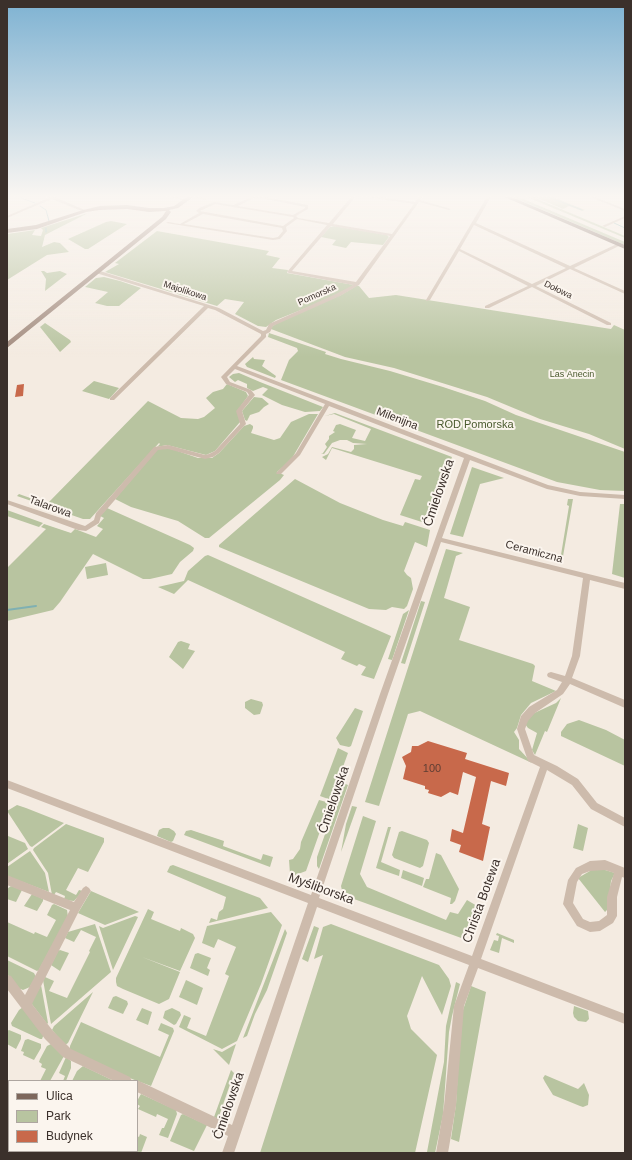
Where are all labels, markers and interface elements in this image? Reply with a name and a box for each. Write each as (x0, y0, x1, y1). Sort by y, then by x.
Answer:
street label: Majolikowa (162, 279, 208, 303)
street label: Dołowa (542, 279, 574, 301)
street label: Pomorska (296, 282, 338, 308)
park label: Las Anecin (550, 370, 594, 380)
street label: Milenijna (374, 405, 420, 433)
park label: ROD Pomorska (436, 418, 514, 432)
street label: Ćmielowska (420, 457, 458, 529)
street label: Talarowa (27, 493, 73, 521)
street label: Ceramiczna (504, 538, 564, 566)
house number: 100 (423, 762, 441, 776)
street label: Ćmielowska (315, 764, 353, 836)
street label: Christa Botewa (460, 857, 504, 945)
street label: Myśliborska (286, 870, 356, 908)
street label: Ćmielowska (210, 1070, 248, 1142)
legend (8, 1080, 138, 1152)
text: Ulica (46, 1089, 73, 1103)
text: Park (46, 1109, 71, 1123)
text: Budynek (46, 1129, 93, 1143)

